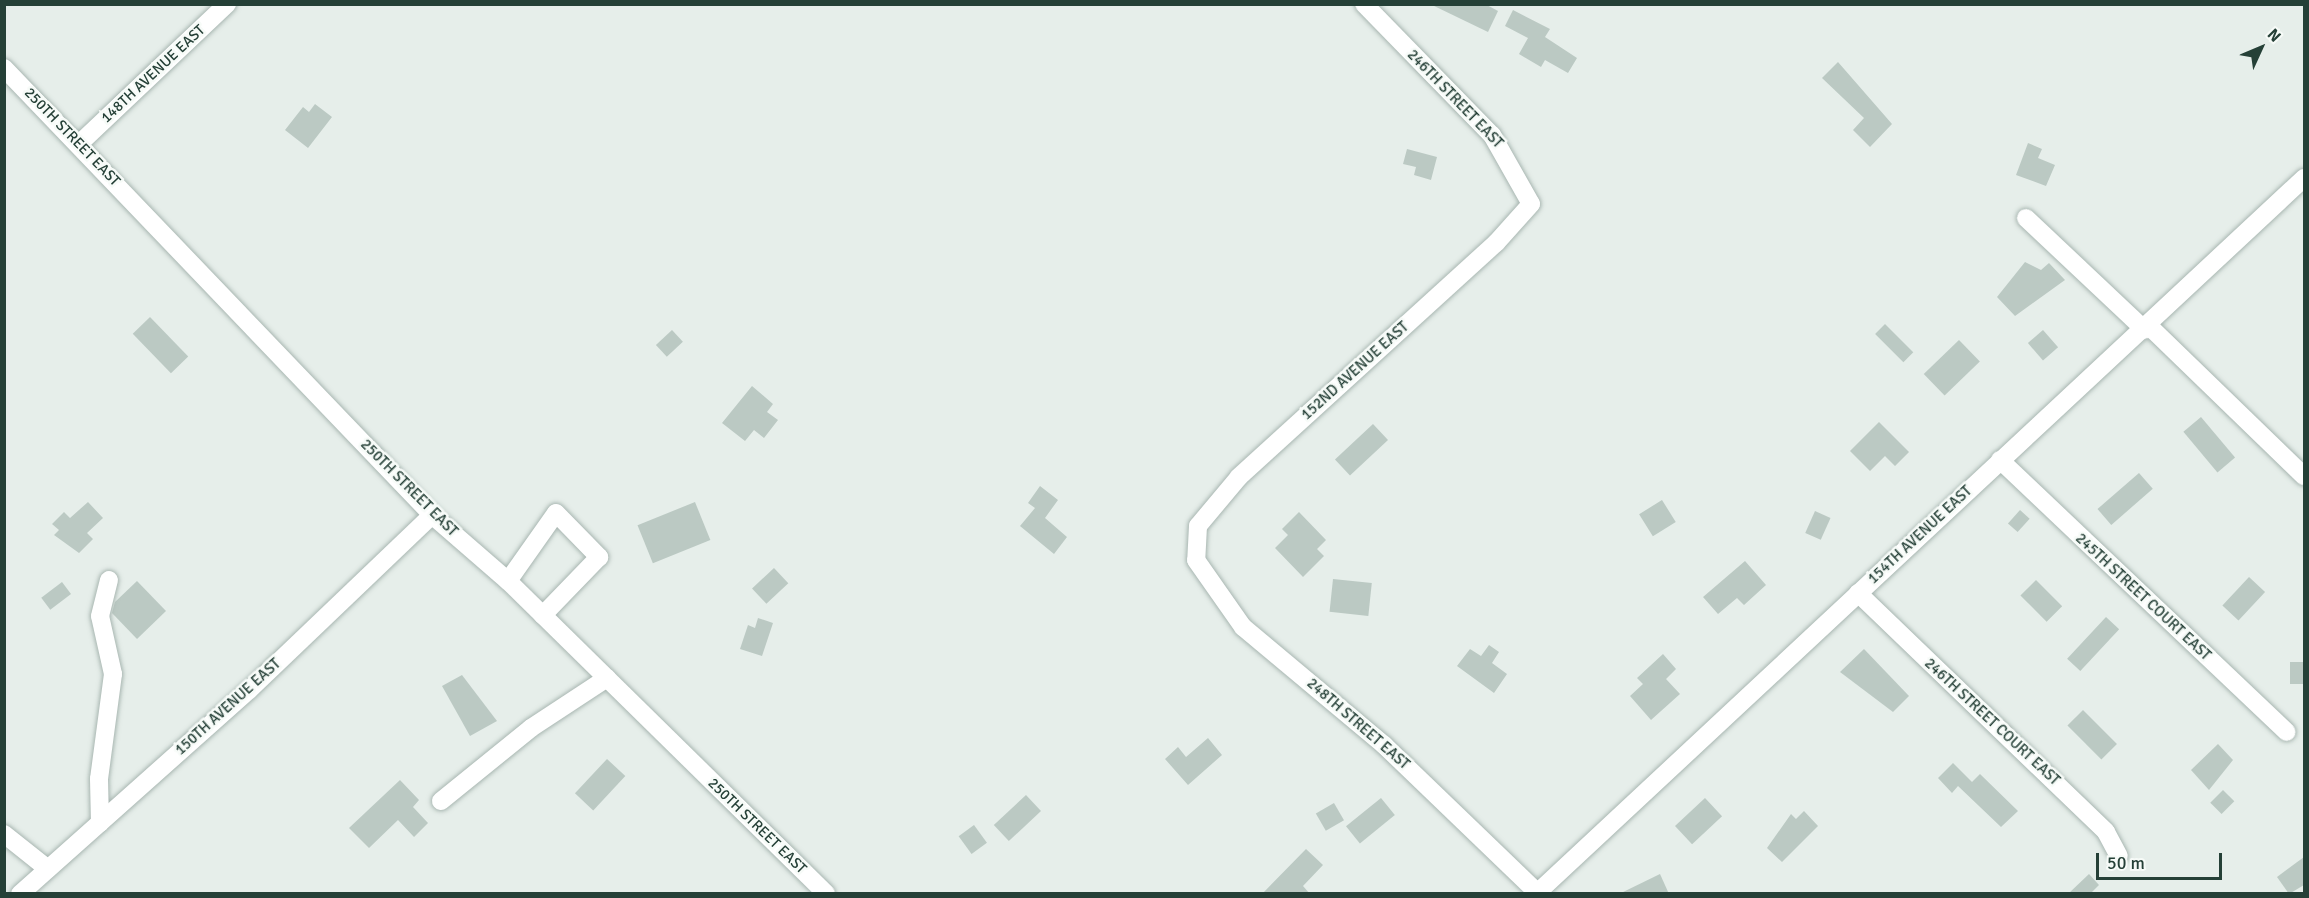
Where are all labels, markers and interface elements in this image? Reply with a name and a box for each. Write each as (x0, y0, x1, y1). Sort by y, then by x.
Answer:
north arrow (2231, 18, 2291, 78)
street label: 148TH AVENUE EAST (97, 21, 209, 127)
text: N (2263, 25, 2285, 46)
street label: 246TH STREET EAST (1403, 46, 1507, 152)
street label: 250TH STREET EAST (20, 84, 124, 190)
street label: 152ND AVENUE EAST (1298, 318, 1412, 424)
street label: 250TH STREET EAST (357, 436, 461, 540)
street label: 154TH AVENUE EAST (1864, 482, 1976, 588)
street label: 245TH STREET COURT EAST (2072, 530, 2214, 664)
street label: 150TH AVENUE EAST (172, 655, 284, 759)
street label: 246TH STREET COURT EAST (1921, 655, 2063, 789)
street label: 248TH STREET EAST (1303, 675, 1413, 773)
street label: 250TH STREET EAST (704, 774, 810, 878)
scale bar (2099, 841, 2225, 879)
text: 50 m (2107, 852, 2145, 874)

